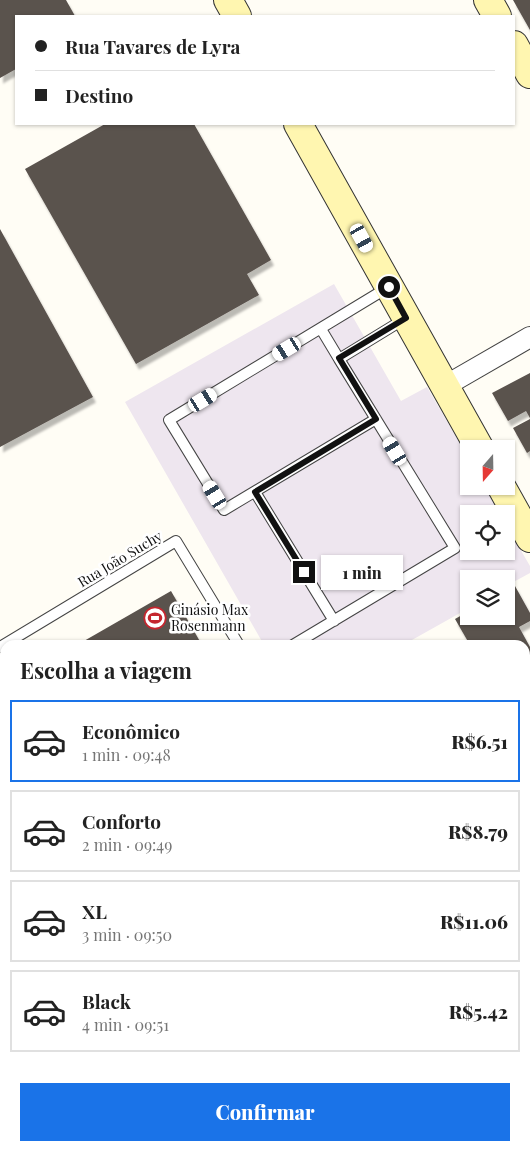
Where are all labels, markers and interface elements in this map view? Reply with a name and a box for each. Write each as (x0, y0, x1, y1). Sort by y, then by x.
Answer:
text: Rua Tavares de Lyra (65, 33, 240, 59)
text: Destino (65, 82, 133, 108)
car (348, 221, 375, 255)
route start (378, 276, 400, 298)
car (270, 335, 303, 363)
car (186, 386, 219, 414)
car (380, 434, 409, 468)
north arrow (460, 440, 515, 495)
map controls (460, 440, 515, 625)
car (200, 478, 229, 512)
button: locate (460, 505, 515, 560)
street label: Rua João Suchy (74, 526, 165, 591)
callout: 1 min (322, 554, 404, 590)
route end (293, 561, 315, 583)
text: 1 min (342, 562, 382, 583)
button: layers (460, 570, 515, 625)
place label: Ginásio Max Rosenmann (171, 600, 249, 635)
sports icon: Ginásio Max Rosenmann (143, 606, 167, 630)
text: Escolha a viagem (20, 655, 192, 685)
text: Econômico (82, 718, 180, 744)
icon: car (22, 719, 67, 764)
text: R$6.51 (451, 728, 508, 754)
text: 1 min · 09:48 (82, 744, 171, 765)
text: Conforto (82, 808, 161, 834)
icon: car (22, 809, 67, 854)
text: R$8.79 (448, 818, 508, 844)
text: 2 min · 09:49 (82, 834, 172, 855)
text: XL (82, 898, 107, 924)
icon: car (22, 899, 67, 944)
text: R$11.06 (440, 908, 508, 934)
text: 3 min · 09:50 (82, 924, 172, 945)
text: Black (82, 988, 131, 1014)
icon: car (22, 989, 67, 1034)
text: R$5.42 (449, 998, 508, 1024)
text: 4 min · 09:51 (82, 1014, 169, 1035)
button: Confirmar (20, 1083, 510, 1141)

